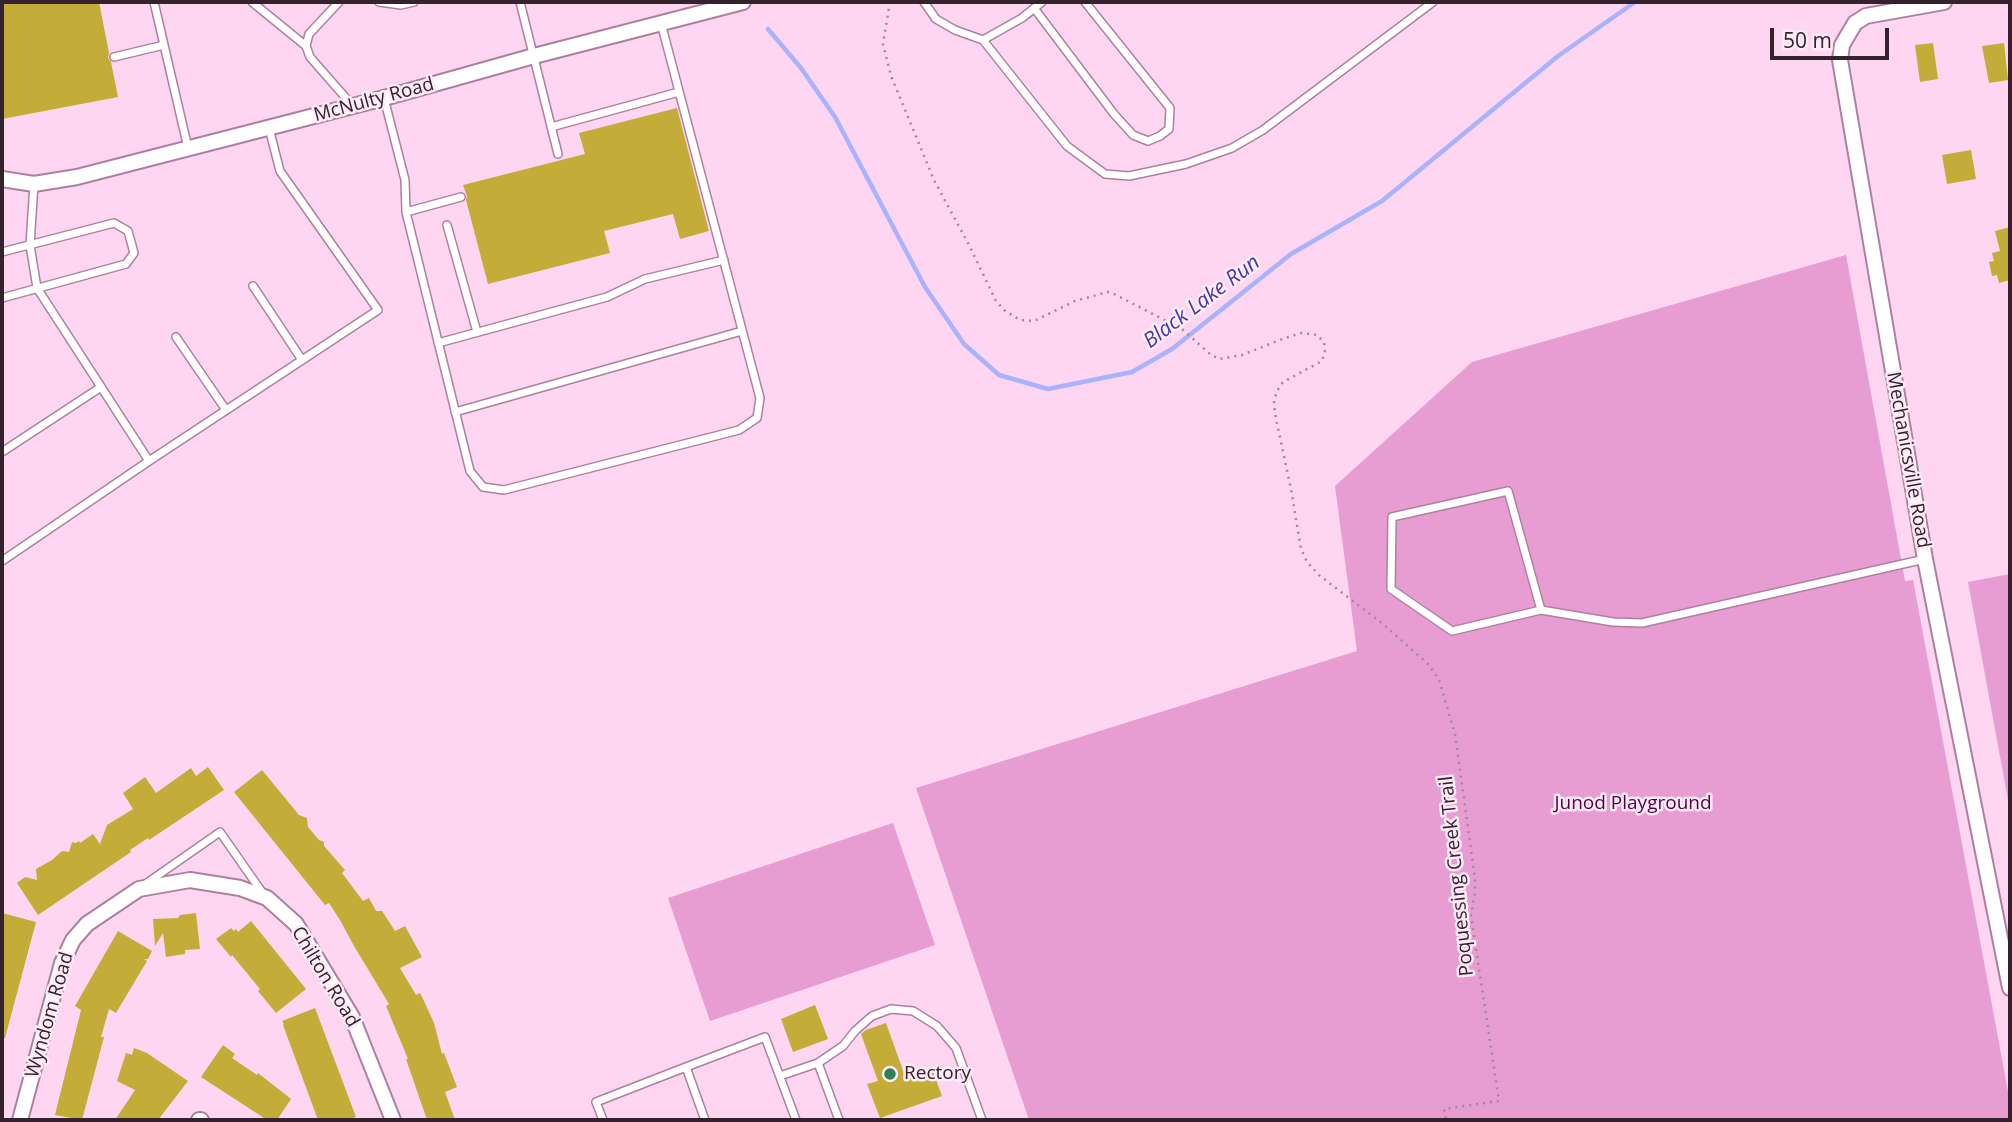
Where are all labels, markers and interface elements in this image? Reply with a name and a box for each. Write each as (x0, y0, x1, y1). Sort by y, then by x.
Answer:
scale bar (1774, 14, 1893, 58)
text: 50 m (1783, 26, 1832, 54)
street label: McNulty Road (311, 73, 437, 127)
water label: Black Lake Run (1139, 250, 1265, 354)
street label: Mechanicsville Road (1881, 370, 1935, 550)
street label: Poquessing Creek Trail (1435, 775, 1479, 977)
park label: Junod Playground (1554, 793, 1712, 815)
street label: Chilton Road (286, 923, 364, 1031)
street label: Wyndom Road (21, 950, 79, 1080)
place label: Rectory (904, 1063, 971, 1085)
marker: Rectory (882, 1066, 898, 1082)

